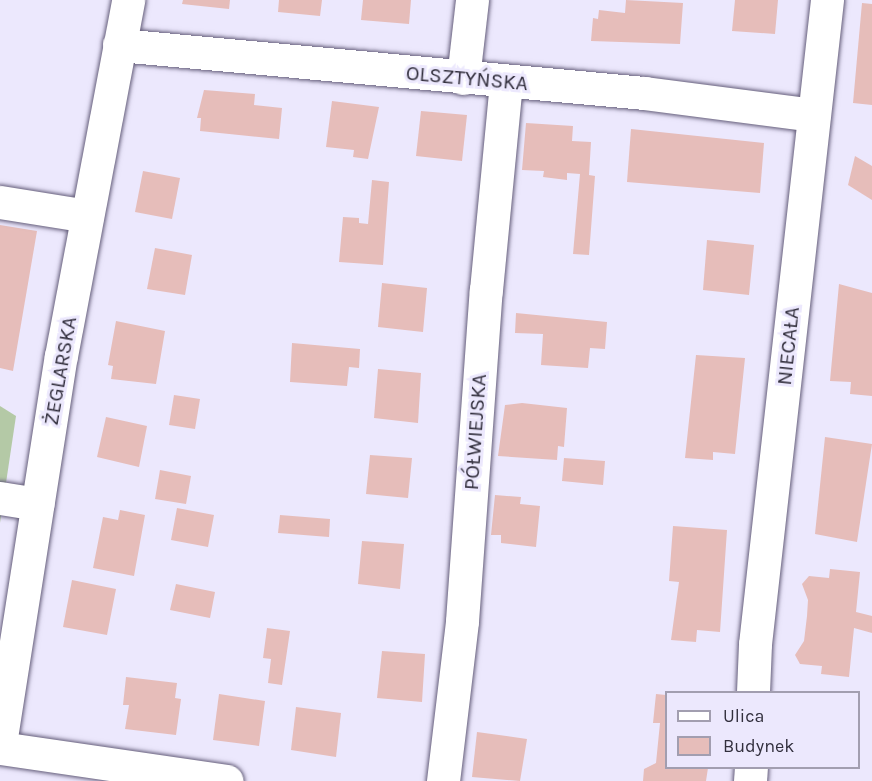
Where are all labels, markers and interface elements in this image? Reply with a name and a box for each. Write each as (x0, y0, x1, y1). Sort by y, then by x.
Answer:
street label: OLSZTYŃSKA (405, 60, 529, 96)
street label: NIECAŁA (771, 305, 805, 387)
street label: ŻEGLARSKA (38, 315, 82, 427)
street label: PÓŁWIEJSKA (458, 373, 492, 491)
legend (665, 691, 860, 769)
text: Ulica (723, 705, 764, 727)
text: Budynek (723, 735, 794, 757)

